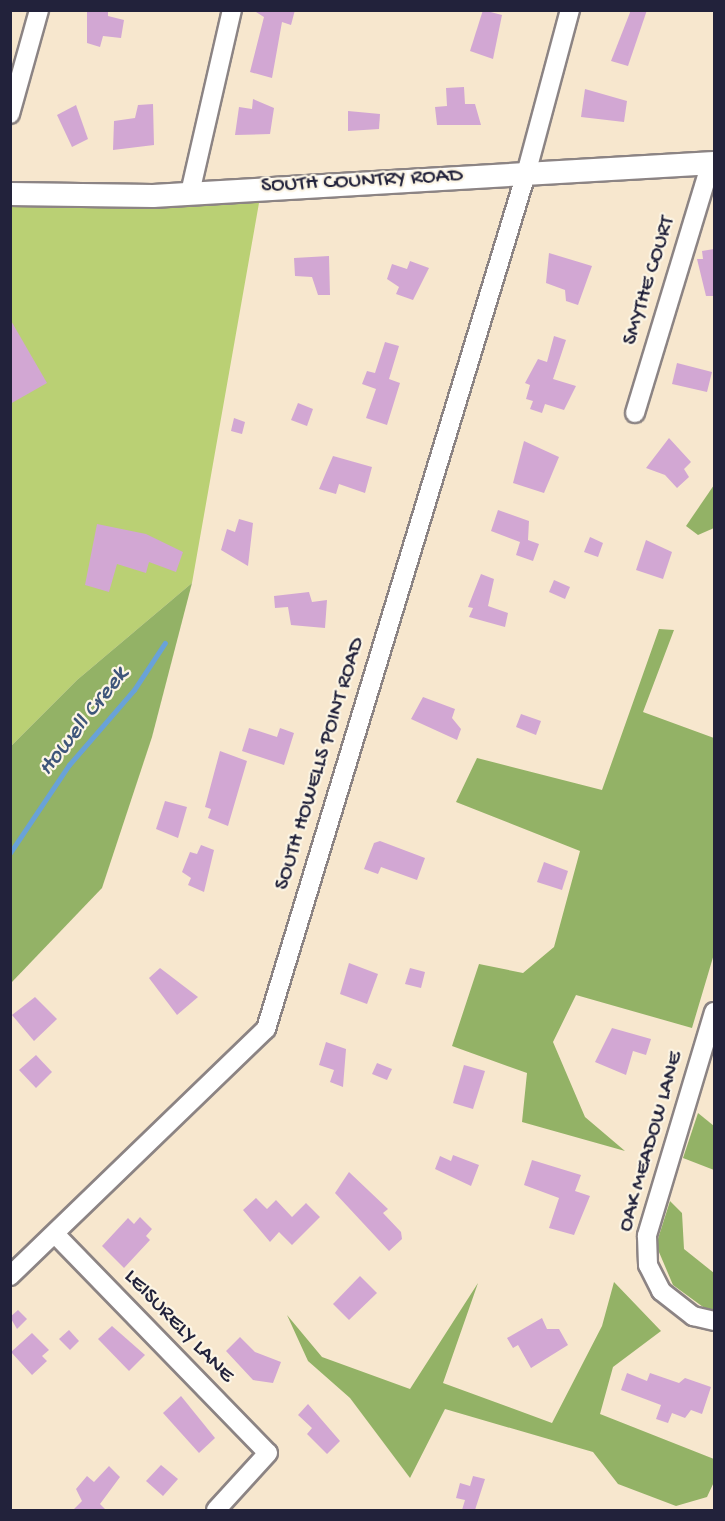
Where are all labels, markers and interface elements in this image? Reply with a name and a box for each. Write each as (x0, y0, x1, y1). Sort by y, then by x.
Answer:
street label: SOUTH COUNTRY ROAD (260, 164, 464, 200)
street label: SMYTHE COURT (618, 213, 682, 349)
street label: SOUTH HOWELLS POINT ROAD (270, 634, 372, 894)
water label: Howell Creek (33, 662, 135, 782)
street label: OAK MEADOW LANE (614, 1049, 690, 1235)
street label: LEISURELY LANE (117, 1265, 239, 1389)

